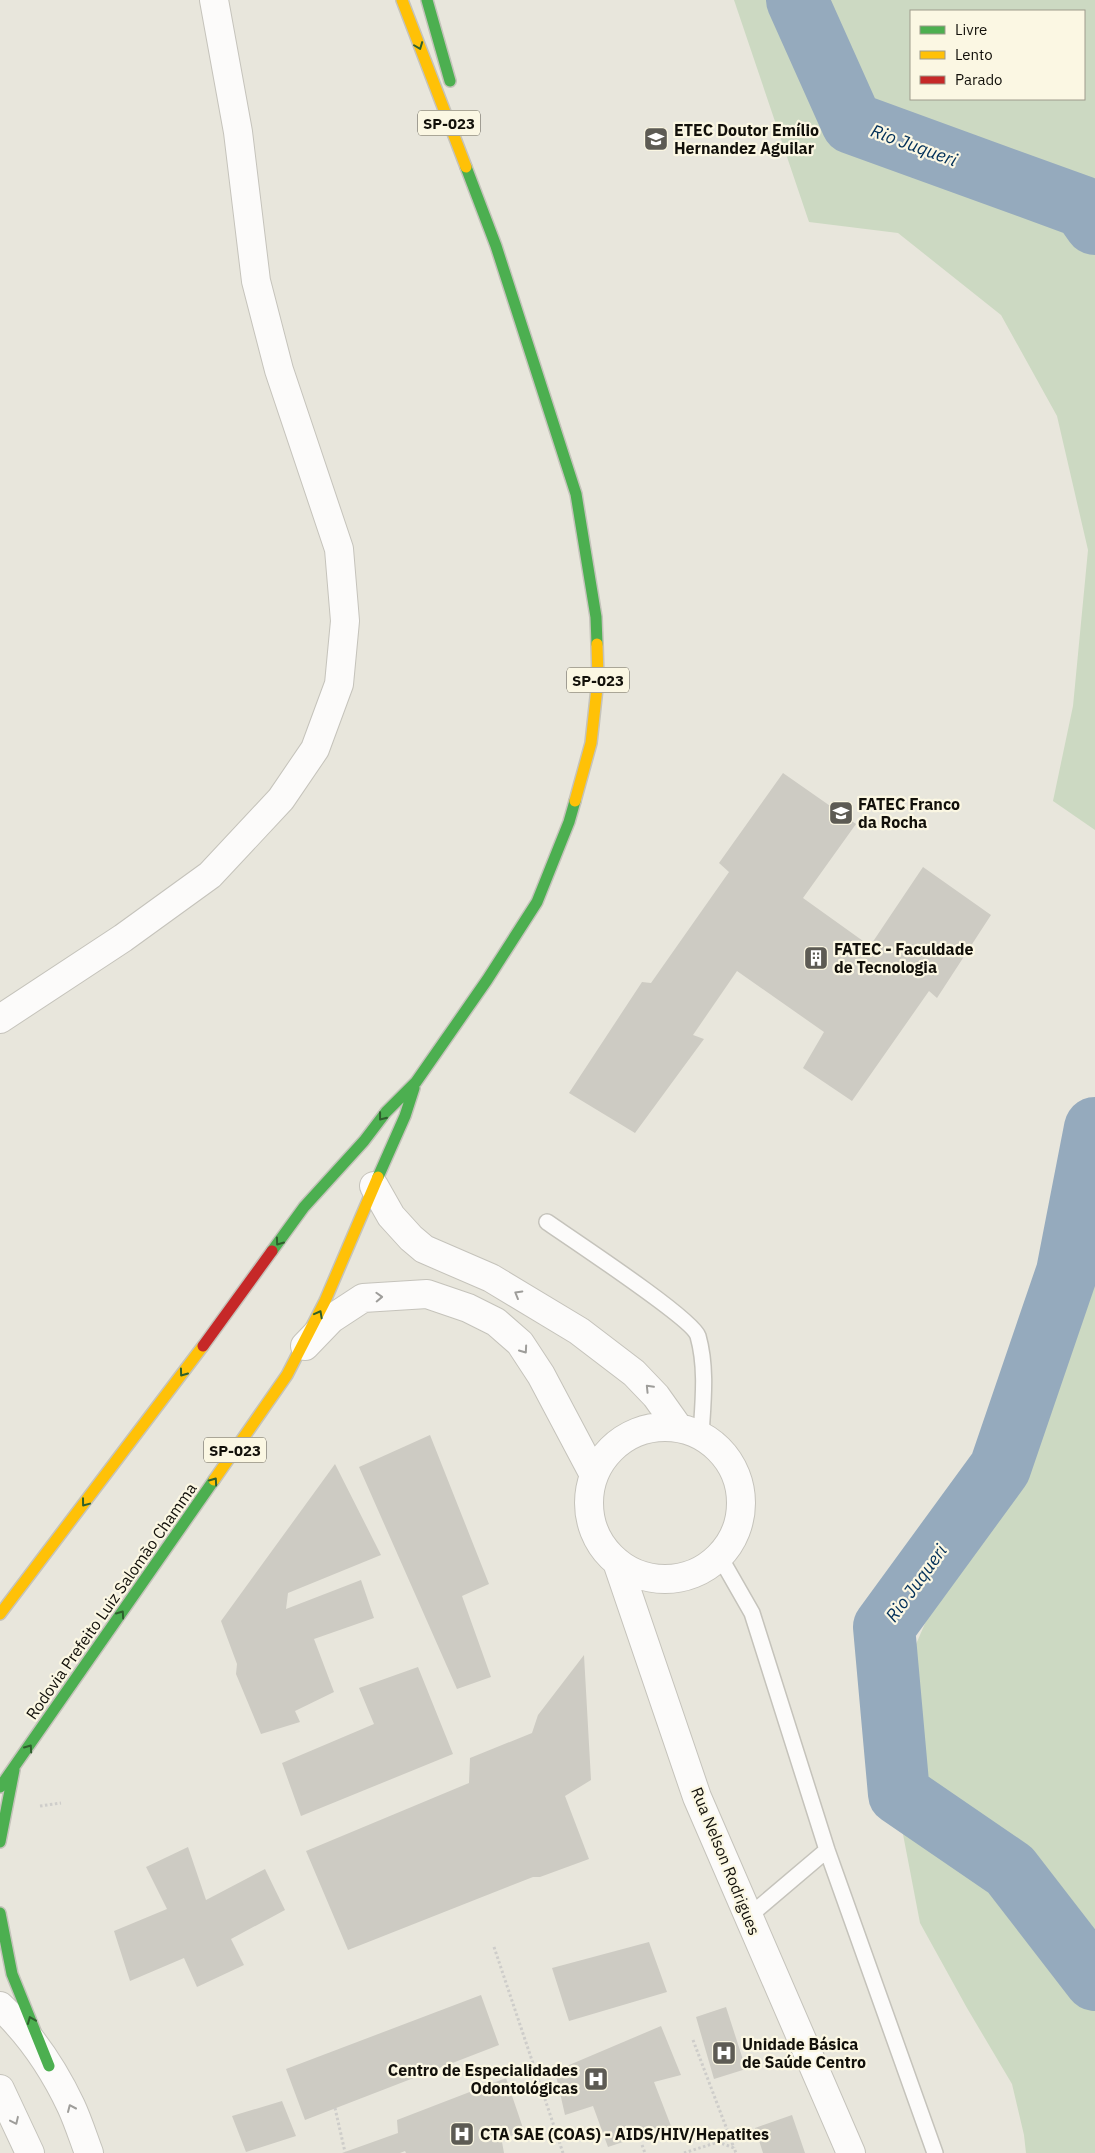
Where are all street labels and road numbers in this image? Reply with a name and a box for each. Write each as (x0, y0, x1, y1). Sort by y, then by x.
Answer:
road number: SP-023 (418, 110, 480, 136)
road number: SP-023 (567, 668, 629, 692)
road number: SP-023 (204, 1438, 266, 1462)
street label: Rodovia Prefeito Luiz Salomão Chamma (21, 1479, 201, 1723)
street label: Rua Nelson Rodrigues (687, 1784, 765, 1938)

